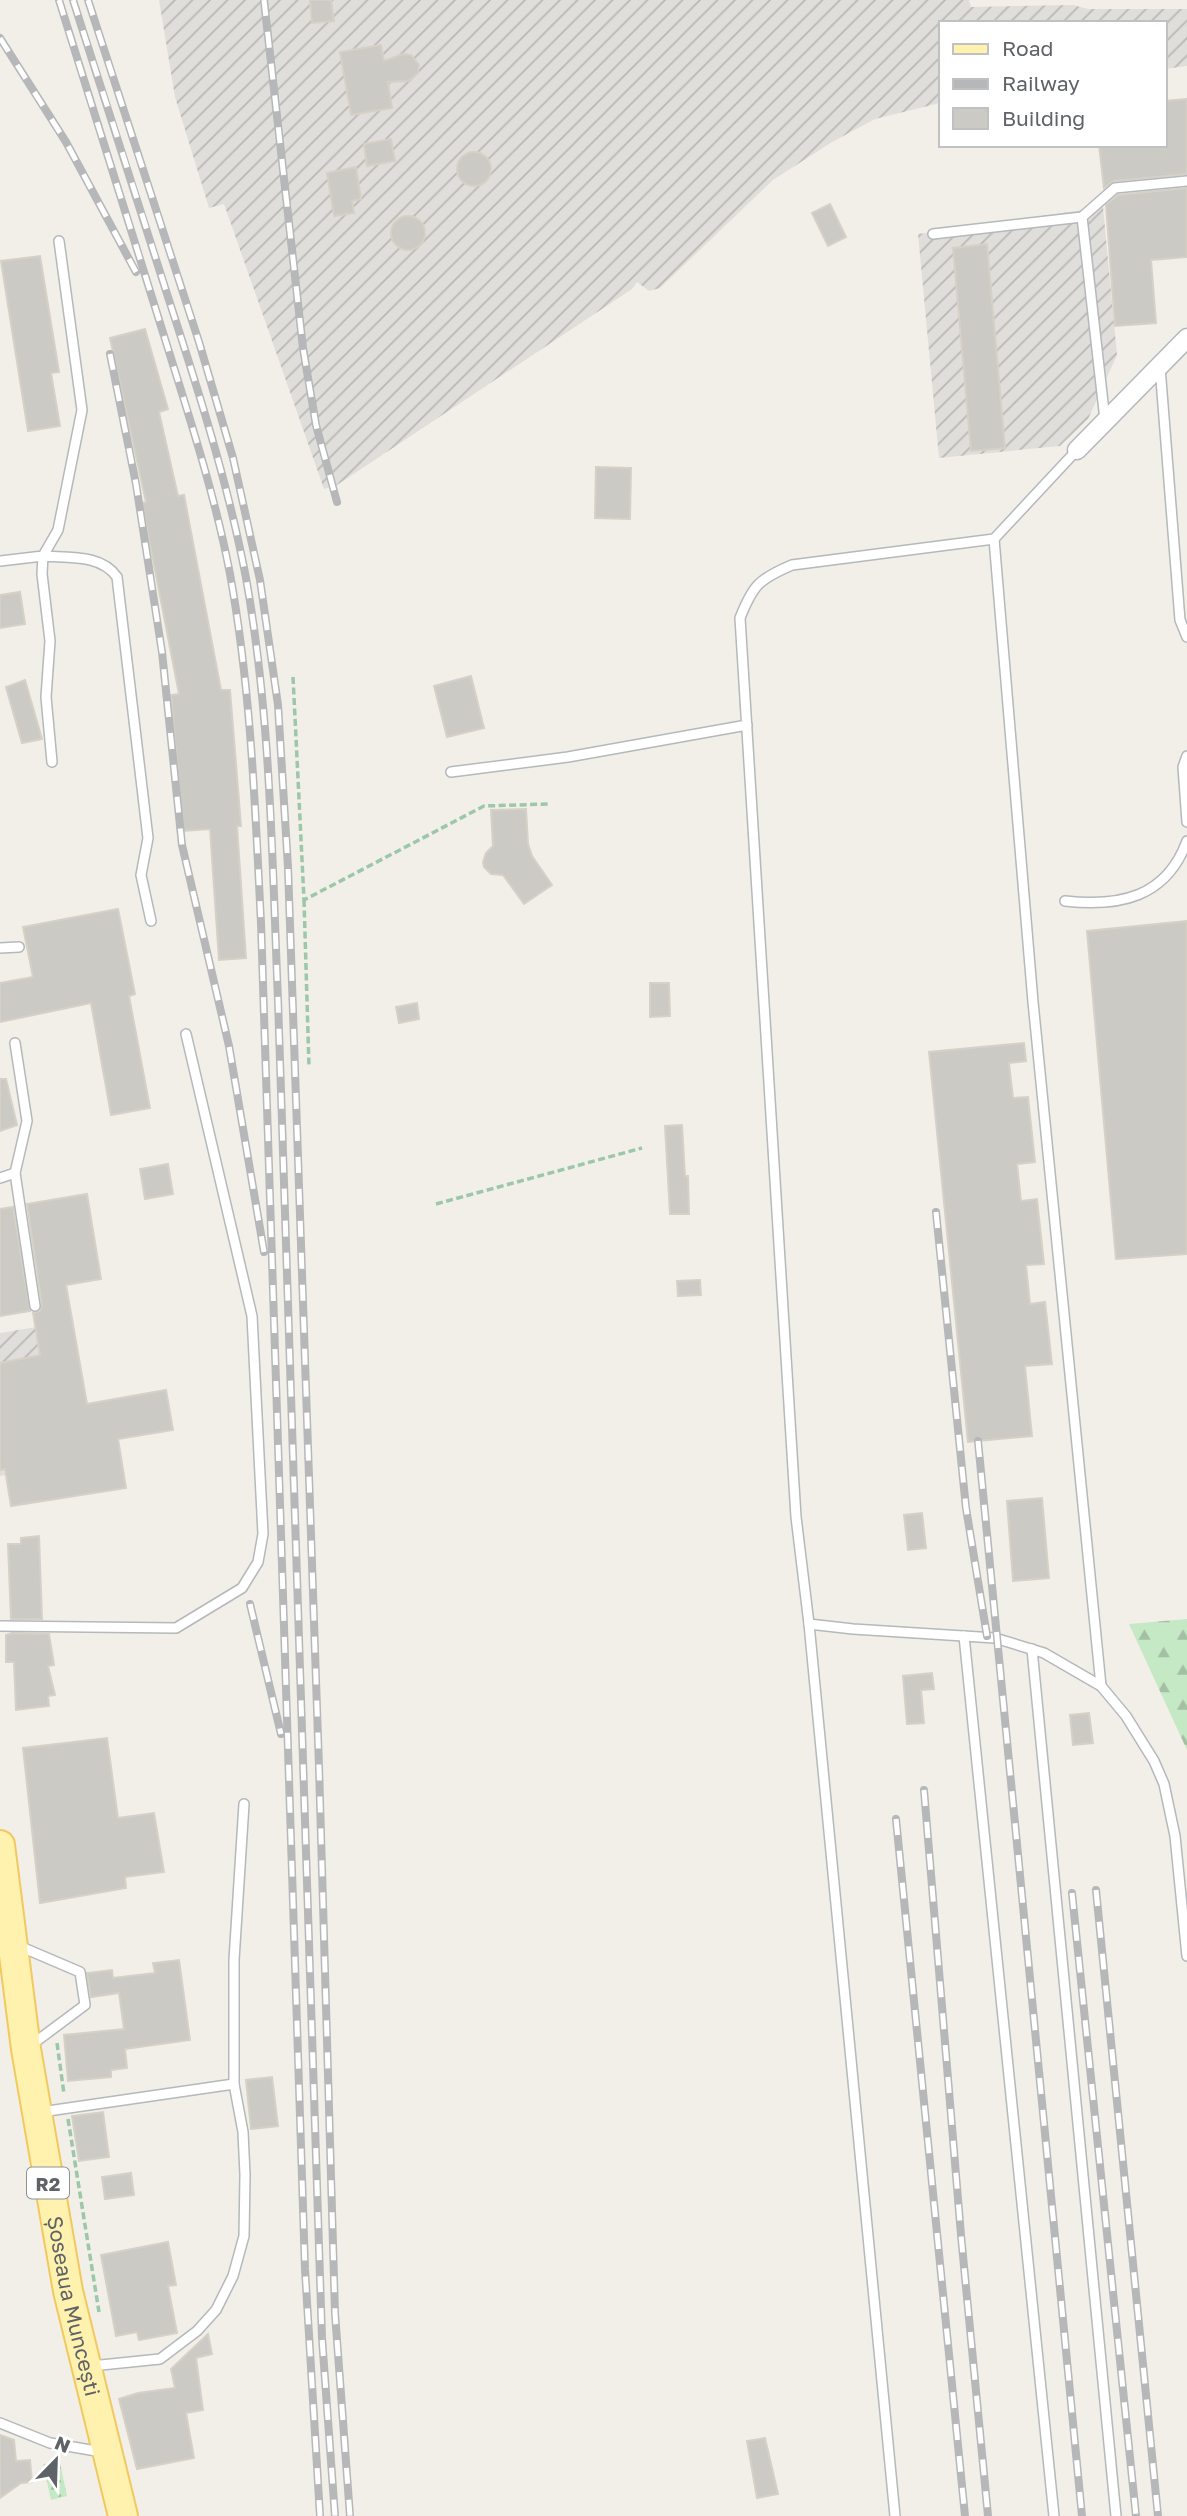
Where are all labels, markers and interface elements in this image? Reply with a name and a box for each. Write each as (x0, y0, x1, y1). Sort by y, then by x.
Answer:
legend (939, 21, 1166, 147)
text: Road (1002, 35, 1053, 61)
text: Railway (1002, 70, 1080, 96)
text: Building (1002, 105, 1085, 131)
road number: R2 (27, 2168, 69, 2198)
street label: Șoseaua Muncești (42, 2214, 106, 2399)
north arrow (21, 2425, 91, 2495)
text: N (52, 2430, 74, 2457)

